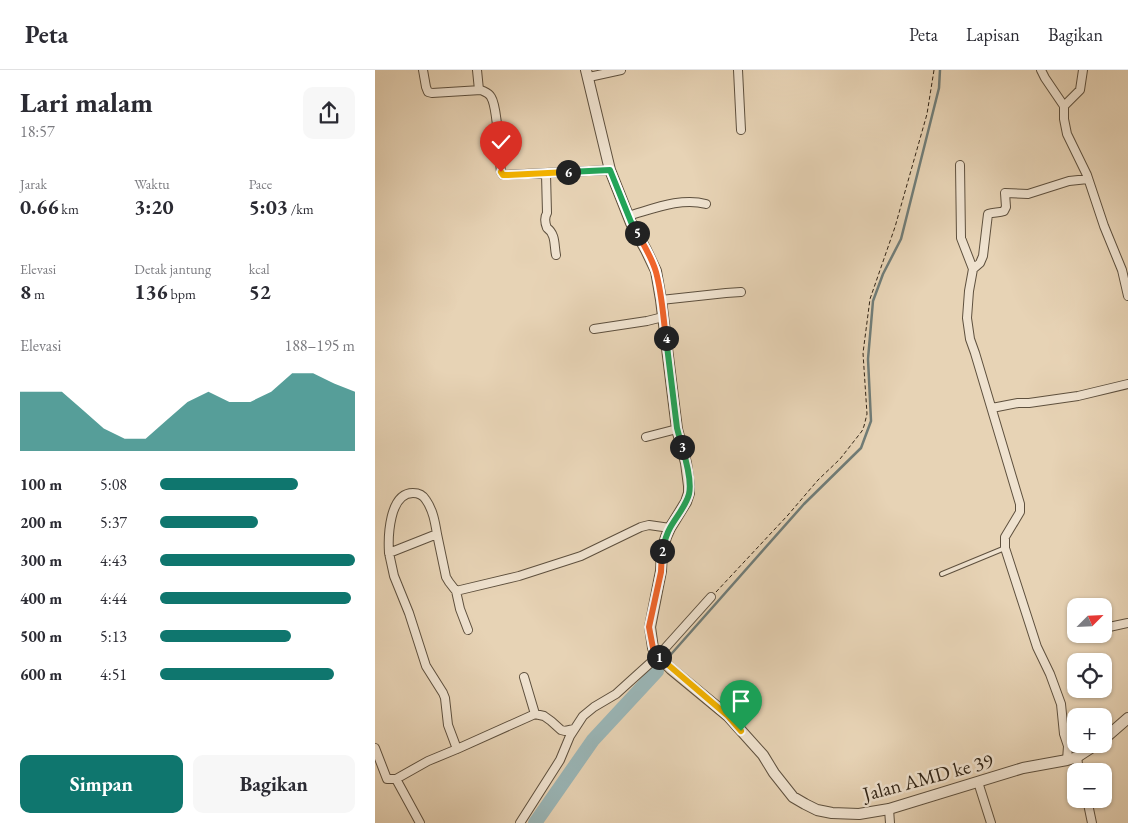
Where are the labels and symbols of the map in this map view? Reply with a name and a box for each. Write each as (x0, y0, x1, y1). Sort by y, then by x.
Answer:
pin (480, 121, 522, 172)
pin: 6 (555, 160, 581, 184)
pin: 5 (625, 220, 649, 246)
pin: 4 (653, 326, 679, 350)
pin: 3 (669, 434, 695, 460)
pin: 2 (649, 538, 675, 564)
north arrow (1067, 598, 1113, 642)
pin: 1 (647, 644, 671, 670)
pin (720, 680, 762, 731)
street label: Jalan AMD ke 39 (858, 747, 996, 807)

